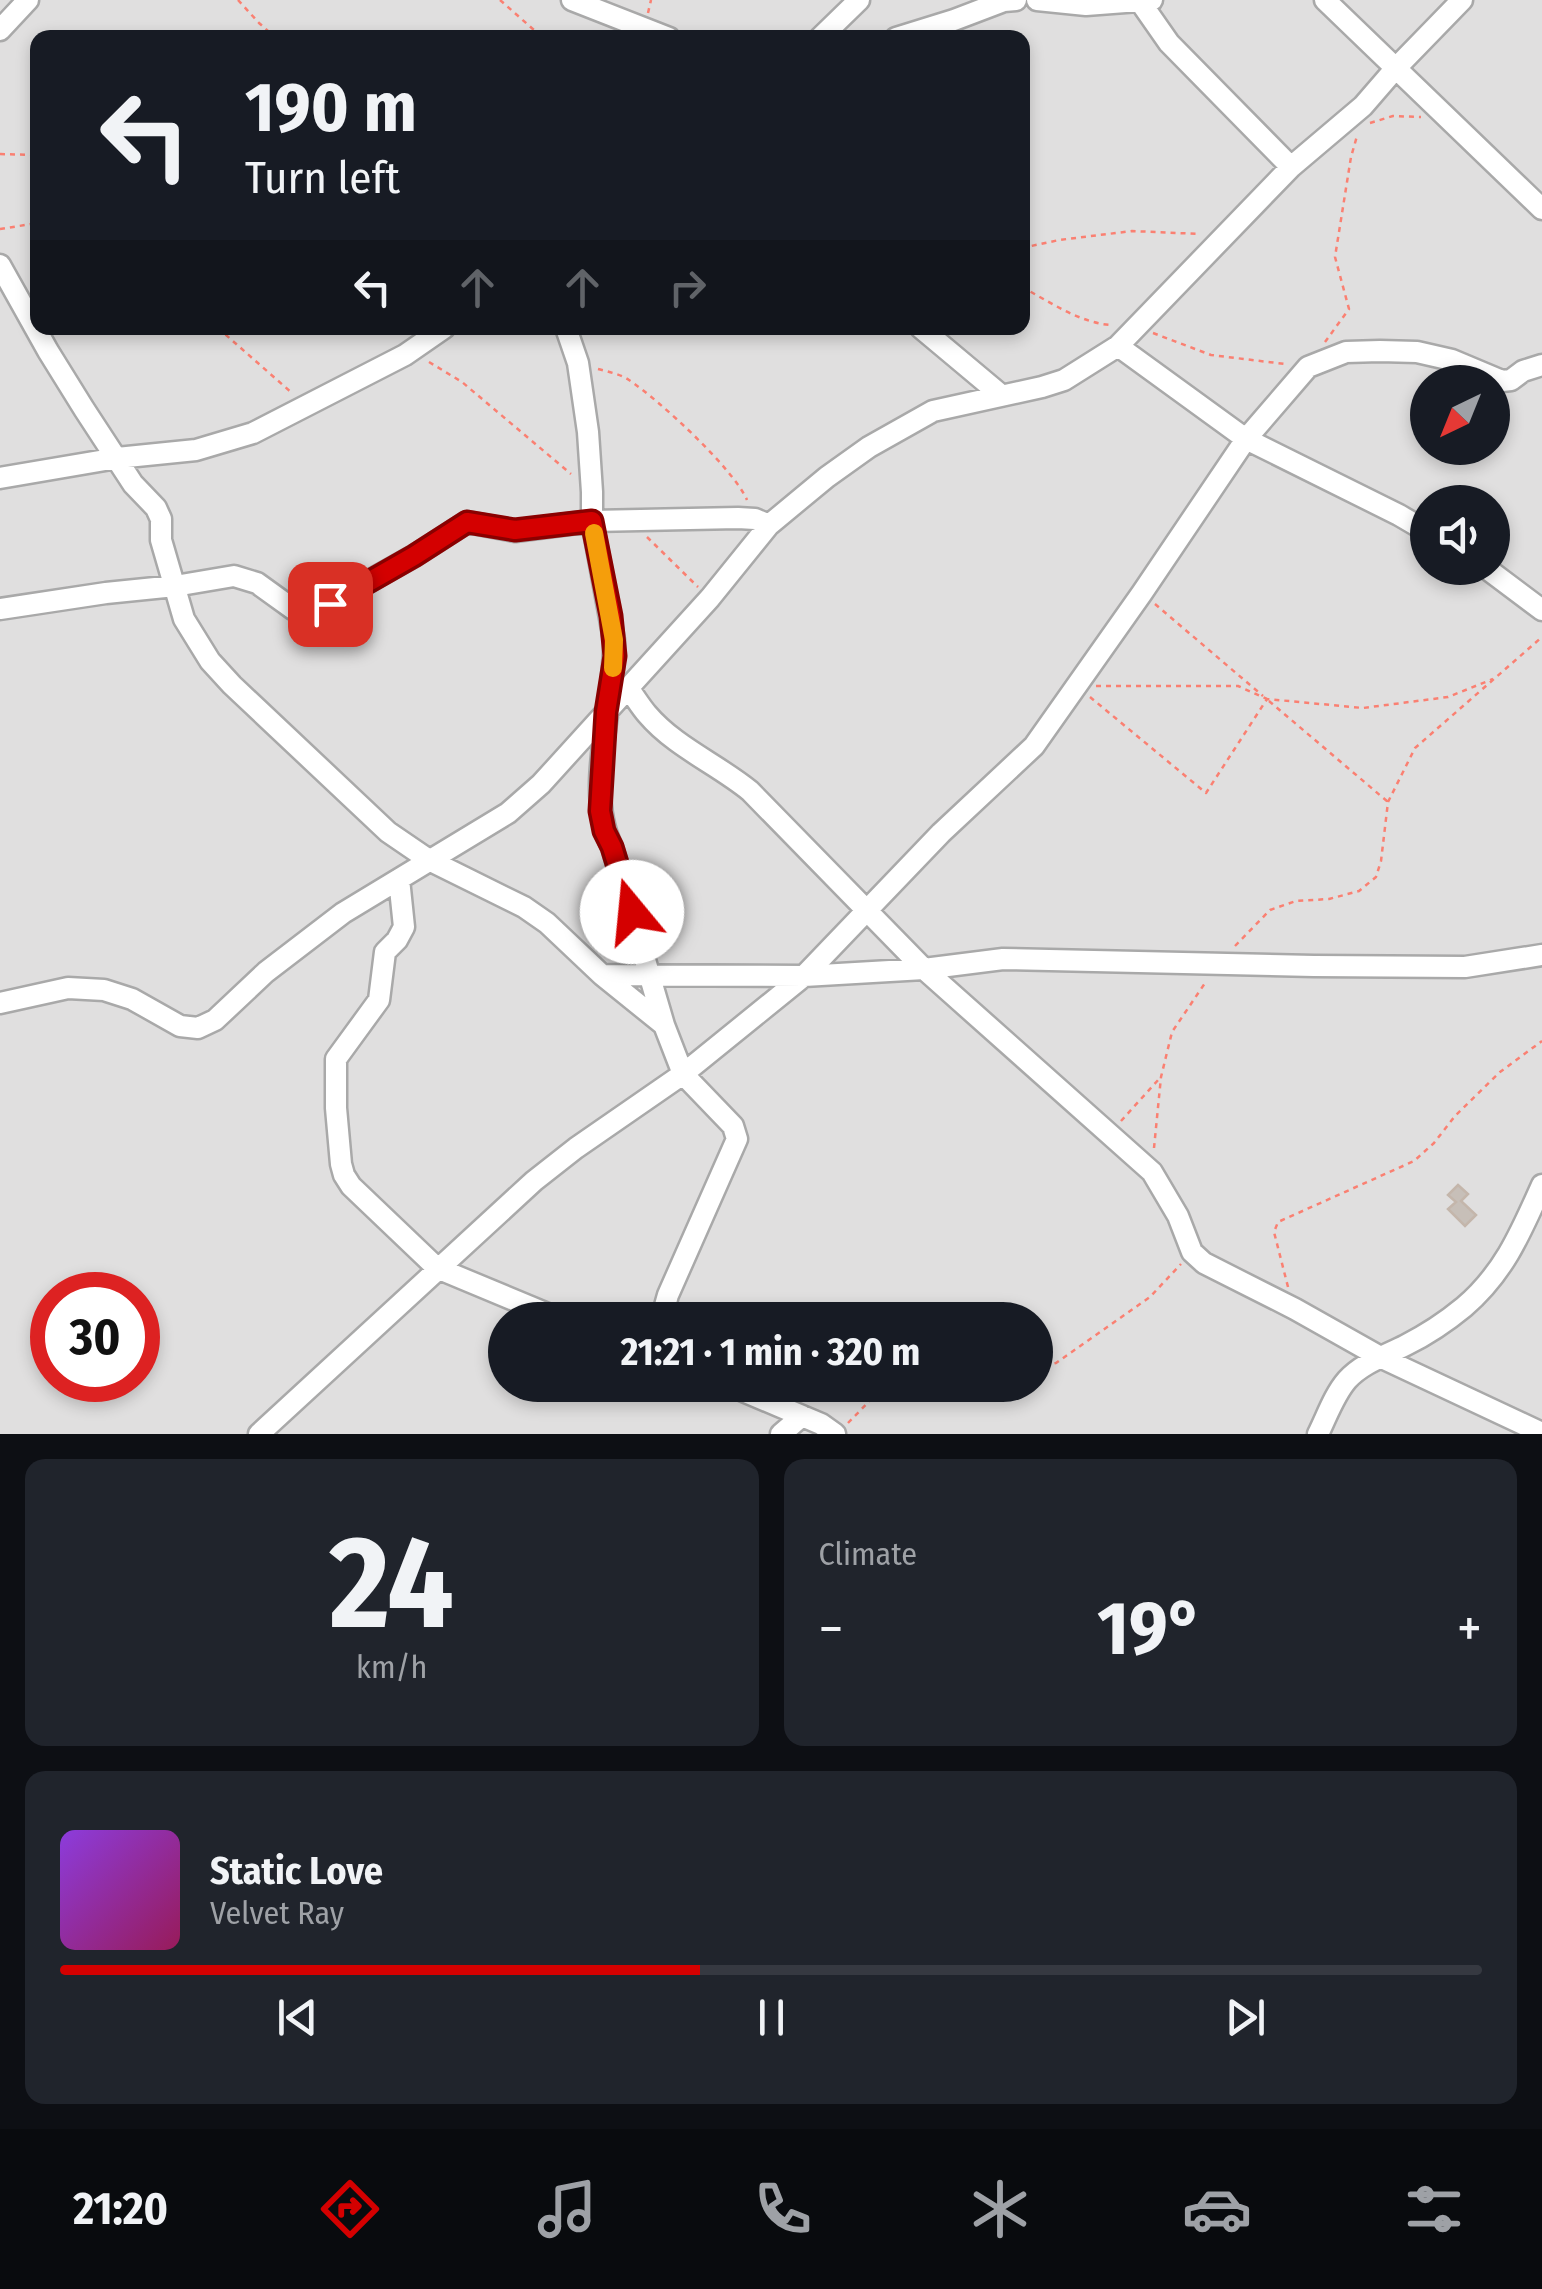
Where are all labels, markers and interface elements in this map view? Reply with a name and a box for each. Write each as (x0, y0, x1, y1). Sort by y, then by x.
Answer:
text: 190 m (245, 66, 417, 150)
icon: left (80, 70, 210, 200)
text: Turn left (245, 151, 400, 205)
icon: left (345, 260, 400, 315)
icon: ahead (450, 260, 505, 315)
icon: ahead (555, 260, 610, 315)
icon: right (660, 260, 715, 315)
north arrow (1410, 365, 1510, 465)
map controls (1410, 365, 1510, 585)
button: sound (1410, 485, 1510, 585)
pin (288, 562, 373, 647)
icon: arrive (303, 577, 358, 632)
position arrow (580, 860, 684, 964)
speed limit sign: 30 (30, 1272, 160, 1402)
text: 21:21 · 1 min · 320 m (621, 1329, 920, 1375)
text: 24 (330, 1505, 454, 1661)
text: Climate (819, 1535, 917, 1573)
text: 19° (1097, 1584, 1203, 1674)
text: − (819, 1596, 843, 1662)
text: + (1457, 1596, 1482, 1662)
text: km/h (356, 1648, 427, 1686)
text: Static Love (210, 1848, 383, 1894)
text: Velvet Ray (210, 1894, 344, 1932)
icon: previous (270, 1990, 325, 2045)
icon: pause (744, 1990, 799, 2045)
icon: next (1218, 1990, 1273, 2045)
icon: directions (315, 2174, 385, 2244)
icon: music (532, 2174, 602, 2244)
icon: phone (748, 2174, 818, 2244)
icon: climate (965, 2174, 1035, 2244)
icon: car (1182, 2174, 1252, 2244)
icon: filters (1399, 2174, 1469, 2244)
text: 21:20 (73, 2182, 168, 2236)

